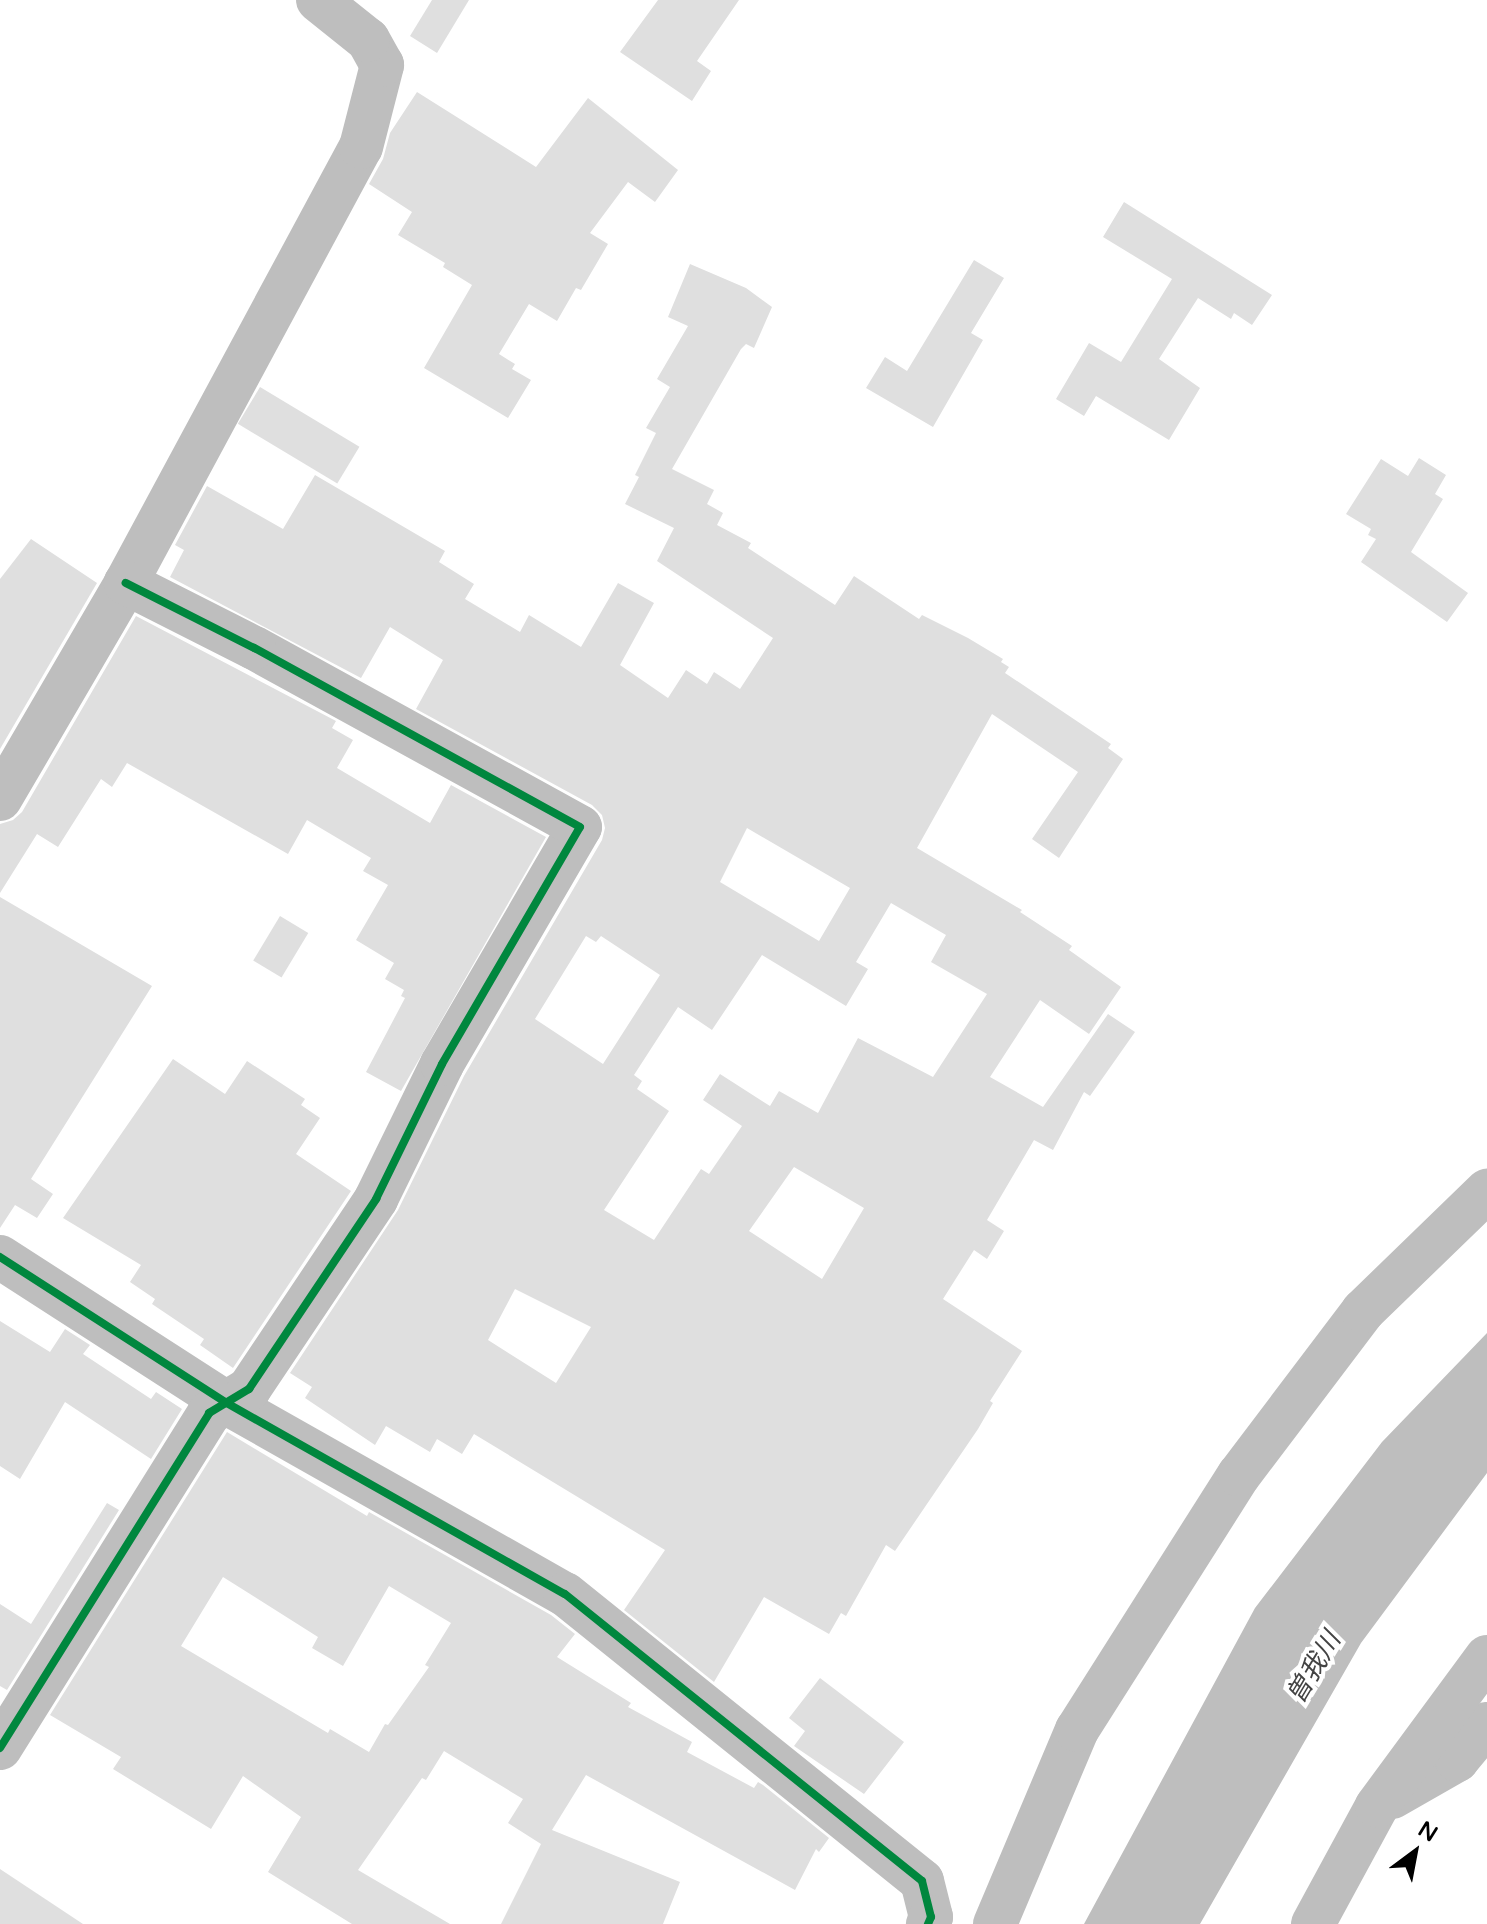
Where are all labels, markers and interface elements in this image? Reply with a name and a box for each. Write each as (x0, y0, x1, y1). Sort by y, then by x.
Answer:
water label: 曽我川 (1281, 1627, 1347, 1709)
north arrow (1375, 1812, 1455, 1892)
text: N (1413, 1816, 1442, 1847)

